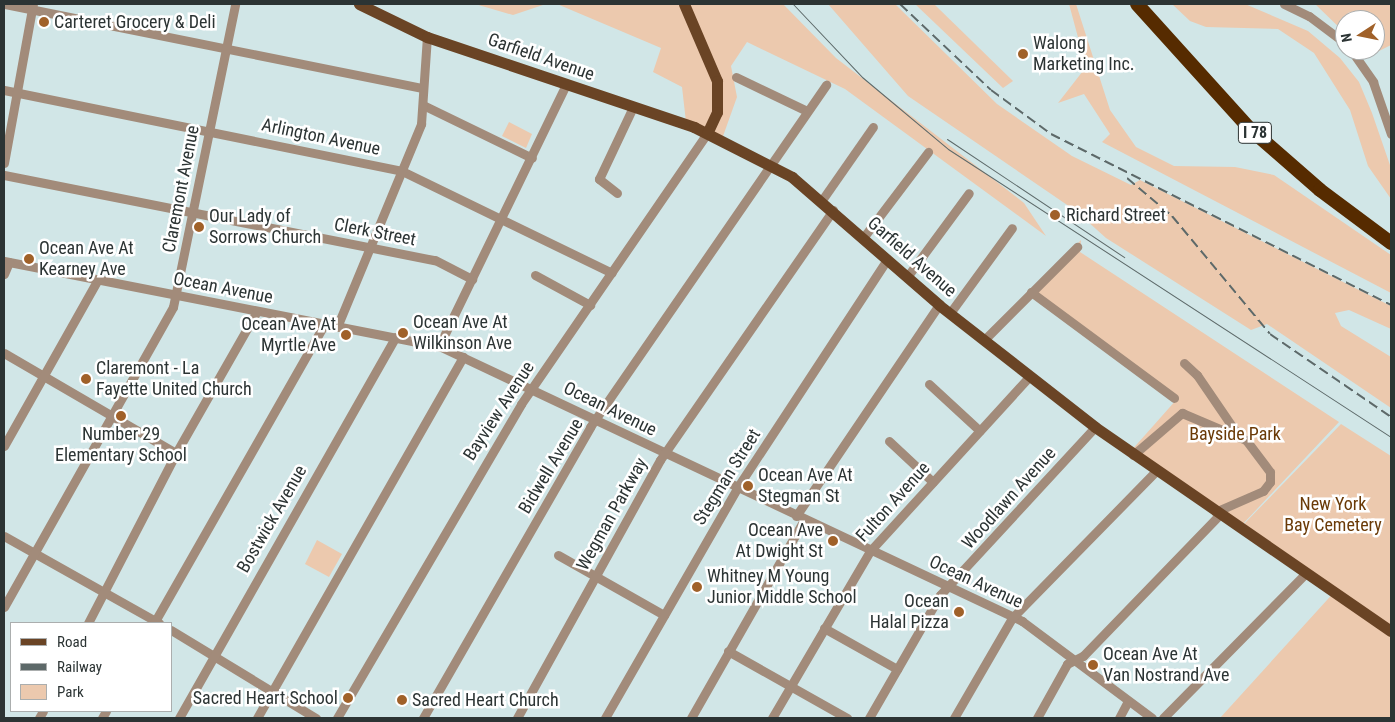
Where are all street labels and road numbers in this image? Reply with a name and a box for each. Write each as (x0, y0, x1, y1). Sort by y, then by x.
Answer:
street label: Garfield Avenue (485, 29, 597, 85)
street label: Arlington Avenue (260, 114, 382, 160)
road number: I 78 (1238, 120, 1272, 146)
street label: Claremont Avenue (158, 123, 204, 255)
street label: Garfield Avenue (863, 212, 961, 302)
street label: Clerk Street (332, 214, 418, 250)
street label: Ocean Avenue (171, 268, 275, 308)
street label: Bayview Avenue (459, 357, 539, 465)
street label: Ocean Avenue (560, 377, 660, 441)
street label: Bidwell Avenue (514, 414, 588, 518)
street label: Stegman Street (689, 425, 765, 529)
street label: Woodlawn Avenue (958, 443, 1060, 553)
street label: Wegman Parkway (572, 454, 652, 574)
street label: Fulton Avenue (851, 458, 935, 546)
street label: Bostwick Avenue (232, 461, 312, 577)
street label: Ocean Avenue (926, 551, 1026, 613)

